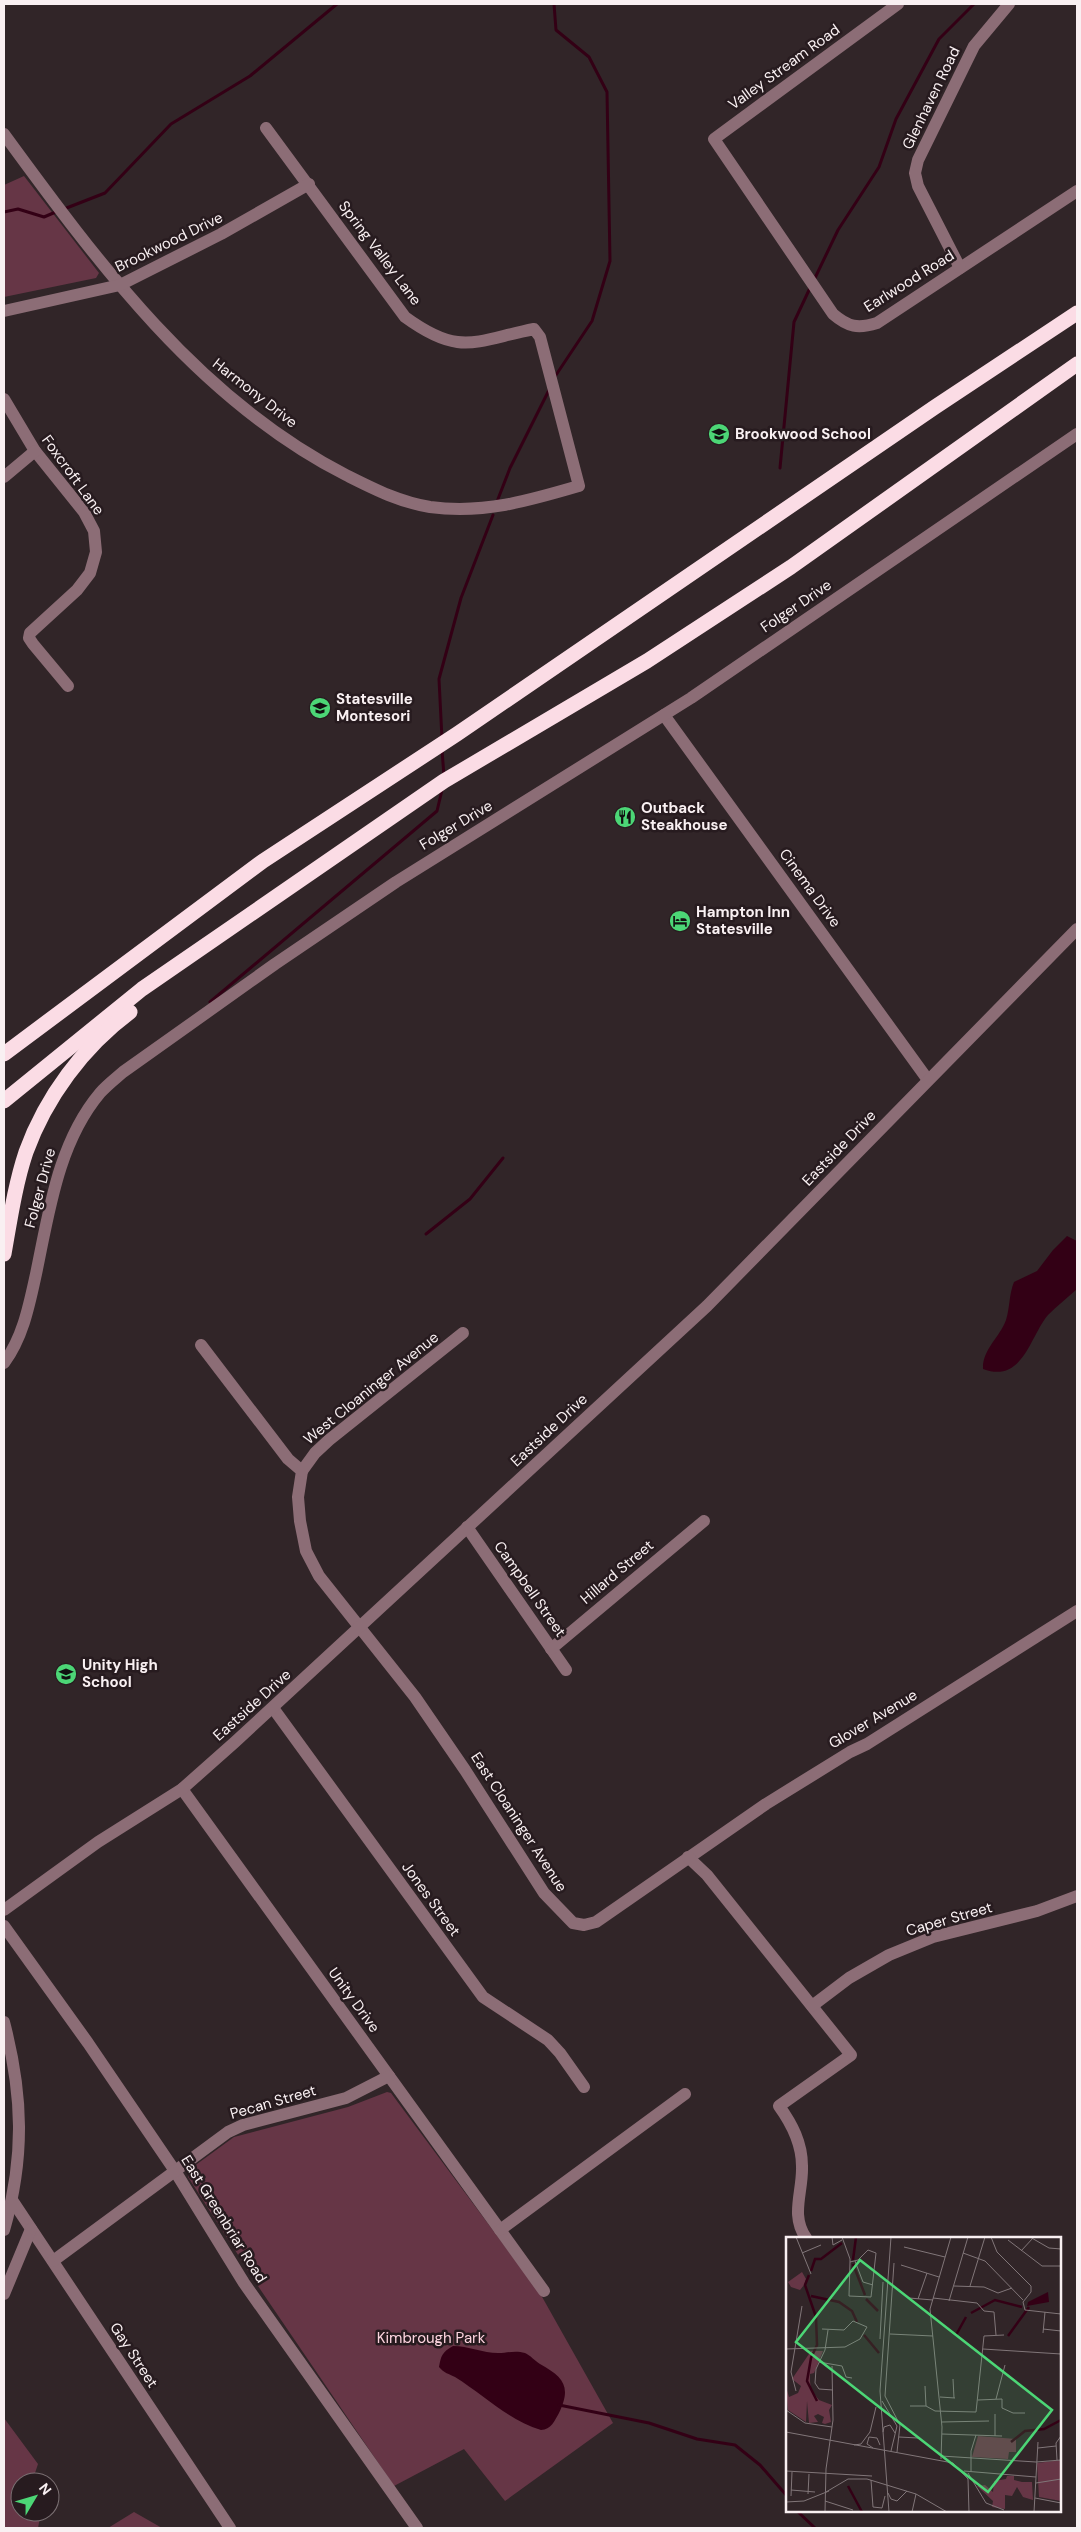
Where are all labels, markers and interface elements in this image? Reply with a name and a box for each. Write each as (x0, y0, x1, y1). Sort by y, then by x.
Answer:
street label: Valley Stream Road (724, 20, 844, 114)
street label: Glenhaven Road (897, 43, 965, 153)
street label: Spring Valley Lane (334, 197, 426, 309)
street label: Brookwood Drive (112, 207, 226, 277)
street label: Earlwood Road (860, 245, 958, 317)
street label: Harmony Drive (208, 354, 302, 432)
school or university icon: Brookwood School (707, 422, 731, 446)
place label: Brookwood School (735, 424, 871, 444)
street label: Foxcroft Lane (37, 431, 109, 519)
street label: Folger Drive (757, 575, 835, 637)
place label: Statesville Montesori (336, 689, 413, 726)
school or university icon: Statesville Montesori (308, 696, 332, 720)
street label: Folger Drive (416, 795, 496, 855)
place label: Outback Steakhouse (641, 798, 728, 835)
restaurant icon: Outback Steakhouse (613, 805, 637, 829)
street label: Cinema Drive (775, 845, 845, 931)
place label: Hampton Inn Statesville (696, 902, 790, 939)
hotel icon: Hampton Inn Statesville (668, 909, 692, 933)
street label: Eastside Drive (798, 1106, 880, 1190)
street label: Folger Drive (20, 1146, 60, 1230)
street label: West Cloaninger Avenue (299, 1327, 443, 1449)
street label: Eastside Drive (506, 1389, 592, 1471)
street label: Hillard Street (576, 1535, 658, 1609)
street label: Campbell Street (489, 1537, 571, 1641)
place label: Unity High School (82, 1655, 158, 1692)
school or university icon: Unity High School (54, 1662, 78, 1686)
street label: Eastside Drive (209, 1665, 295, 1745)
street label: Glover Avenue (825, 1685, 921, 1753)
street label: East Cloaninger Avenue (466, 1748, 572, 1896)
street label: Jones Street (397, 1858, 465, 1940)
street label: Caper Street (904, 1897, 995, 1941)
street label: Unity Drive (324, 1963, 384, 2037)
street label: Pecan Street (228, 2080, 318, 2124)
street label: East Greenbriar Road (177, 2151, 271, 2287)
inset map (786, 2237, 1061, 2512)
street label: Gay Street (105, 2318, 163, 2392)
park label: Kimbrough Park (377, 2328, 486, 2348)
north arrow (10, 2472, 60, 2522)
text: N (35, 2479, 55, 2499)

